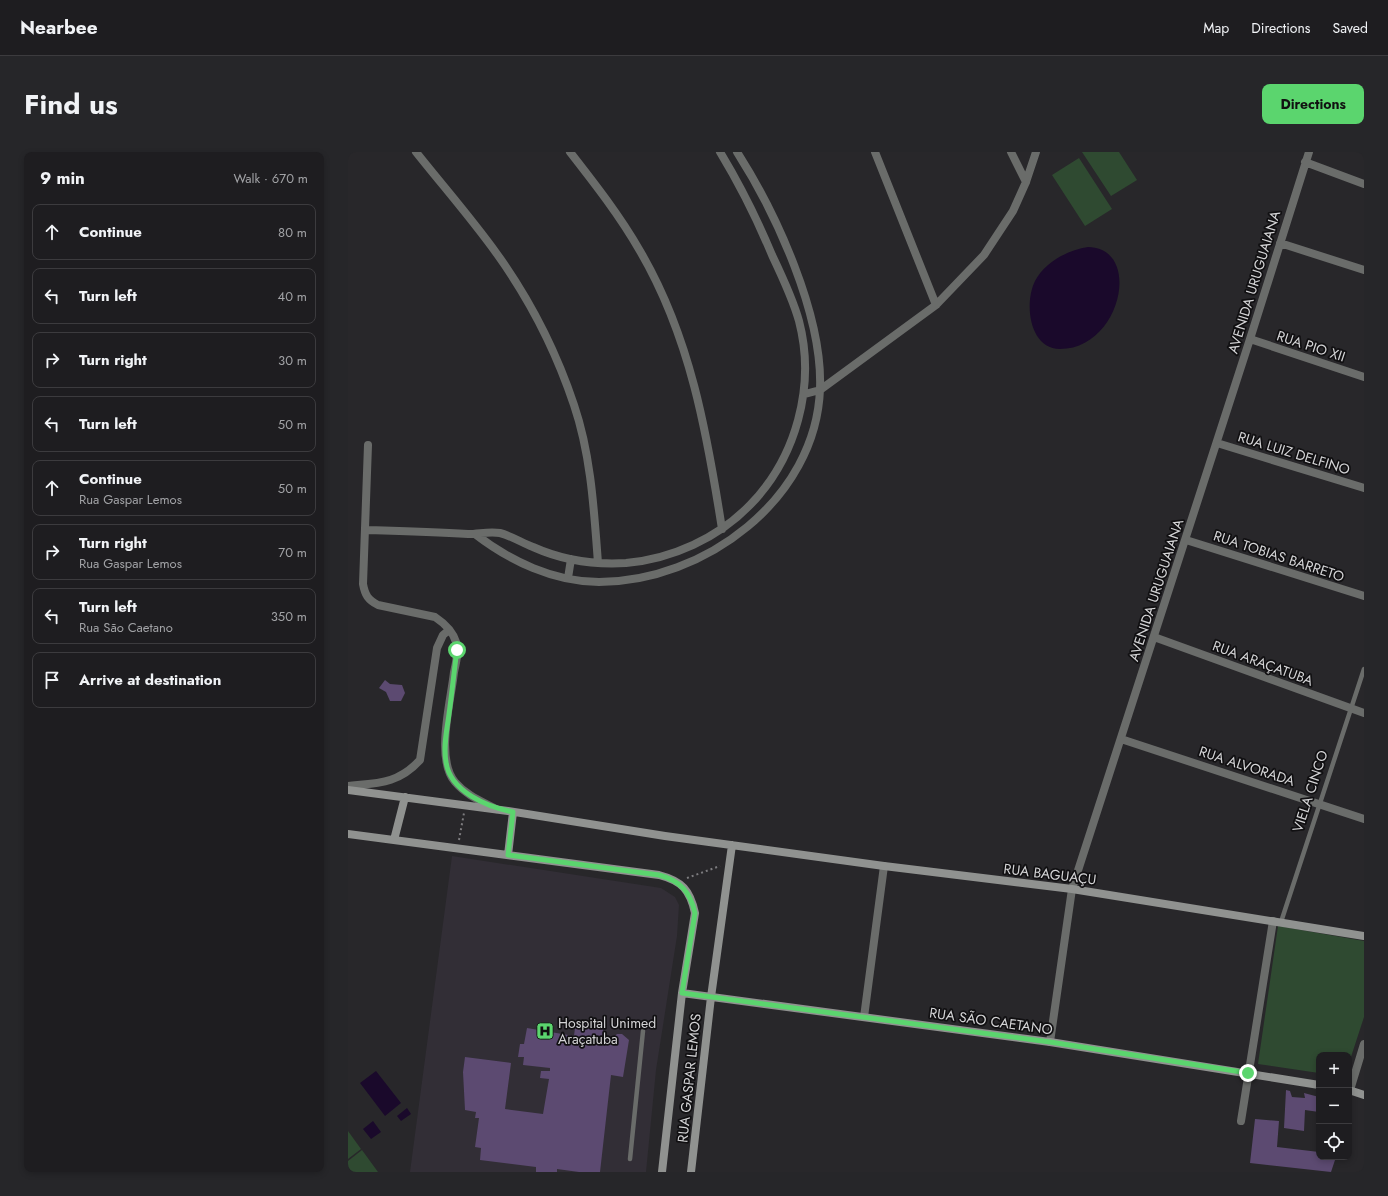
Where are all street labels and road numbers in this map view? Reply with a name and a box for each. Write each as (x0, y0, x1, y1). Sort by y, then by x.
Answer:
street label: AVENIDA URUGUAIANA (1223, 207, 1286, 356)
street label: RUA PIO XII (1274, 326, 1348, 366)
street label: RUA LUIZ DELFINO (1235, 426, 1353, 480)
street label: AVENIDA URUGUAIANA (1124, 516, 1189, 664)
street label: RUA TOBIAS BARRETO (1211, 525, 1347, 587)
street label: RUA ARAÇATUBA (1210, 635, 1317, 691)
street label: RUA ALVORADA (1196, 741, 1298, 791)
street label: VIELA CINCO (1287, 747, 1333, 835)
street label: RUA BAGUAÇU (1002, 858, 1098, 890)
street label: RUA SÃO CAETANO (928, 1002, 1054, 1040)
street label: RUA GASPAR LEMOS (672, 1012, 706, 1143)

